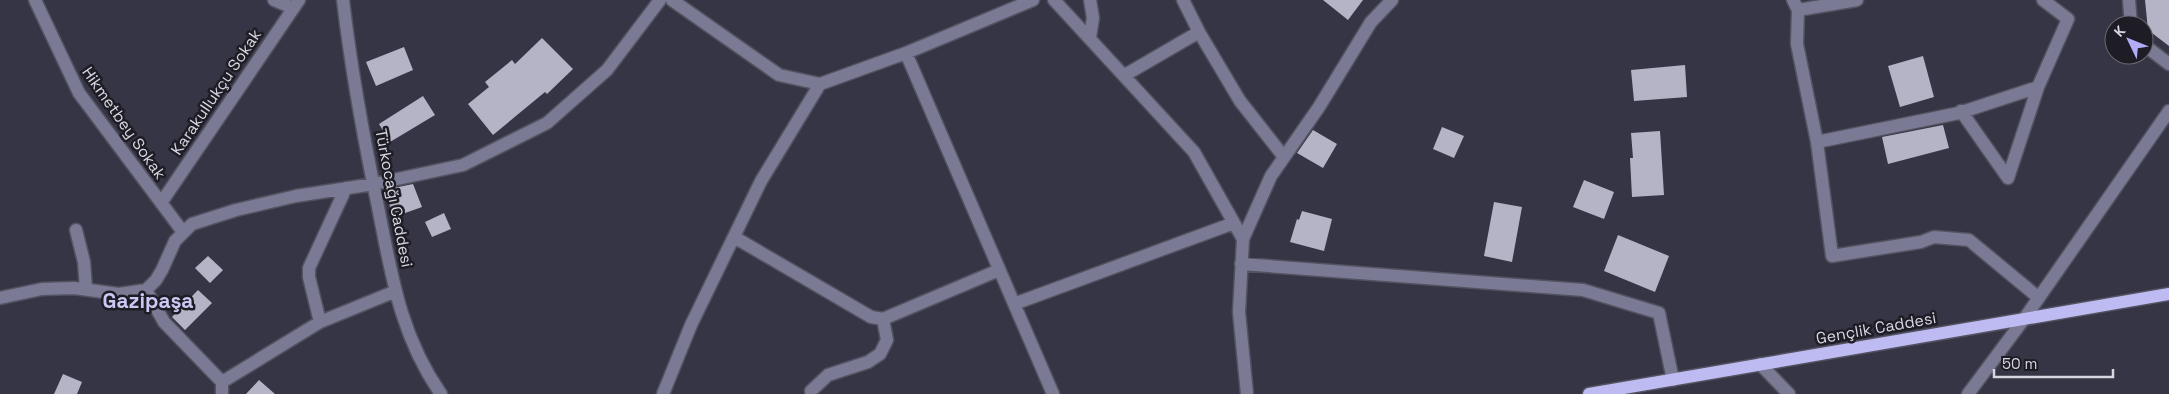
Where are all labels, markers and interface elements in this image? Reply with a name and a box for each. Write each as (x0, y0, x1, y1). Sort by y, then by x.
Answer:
north arrow (2104, 15, 2154, 65)
text: K (2110, 22, 2129, 40)
street label: Karakullukçu Sokak (166, 25, 266, 159)
street label: Hikmetbey Sokak (77, 63, 171, 184)
street label: Türkocağı Caddesi (370, 127, 418, 269)
district label: Gazipaşa (102, 287, 194, 314)
street label: Gençlik Caddesi (1814, 307, 1938, 349)
scale bar (1994, 346, 2113, 378)
text: 50 m (2002, 354, 2037, 373)

